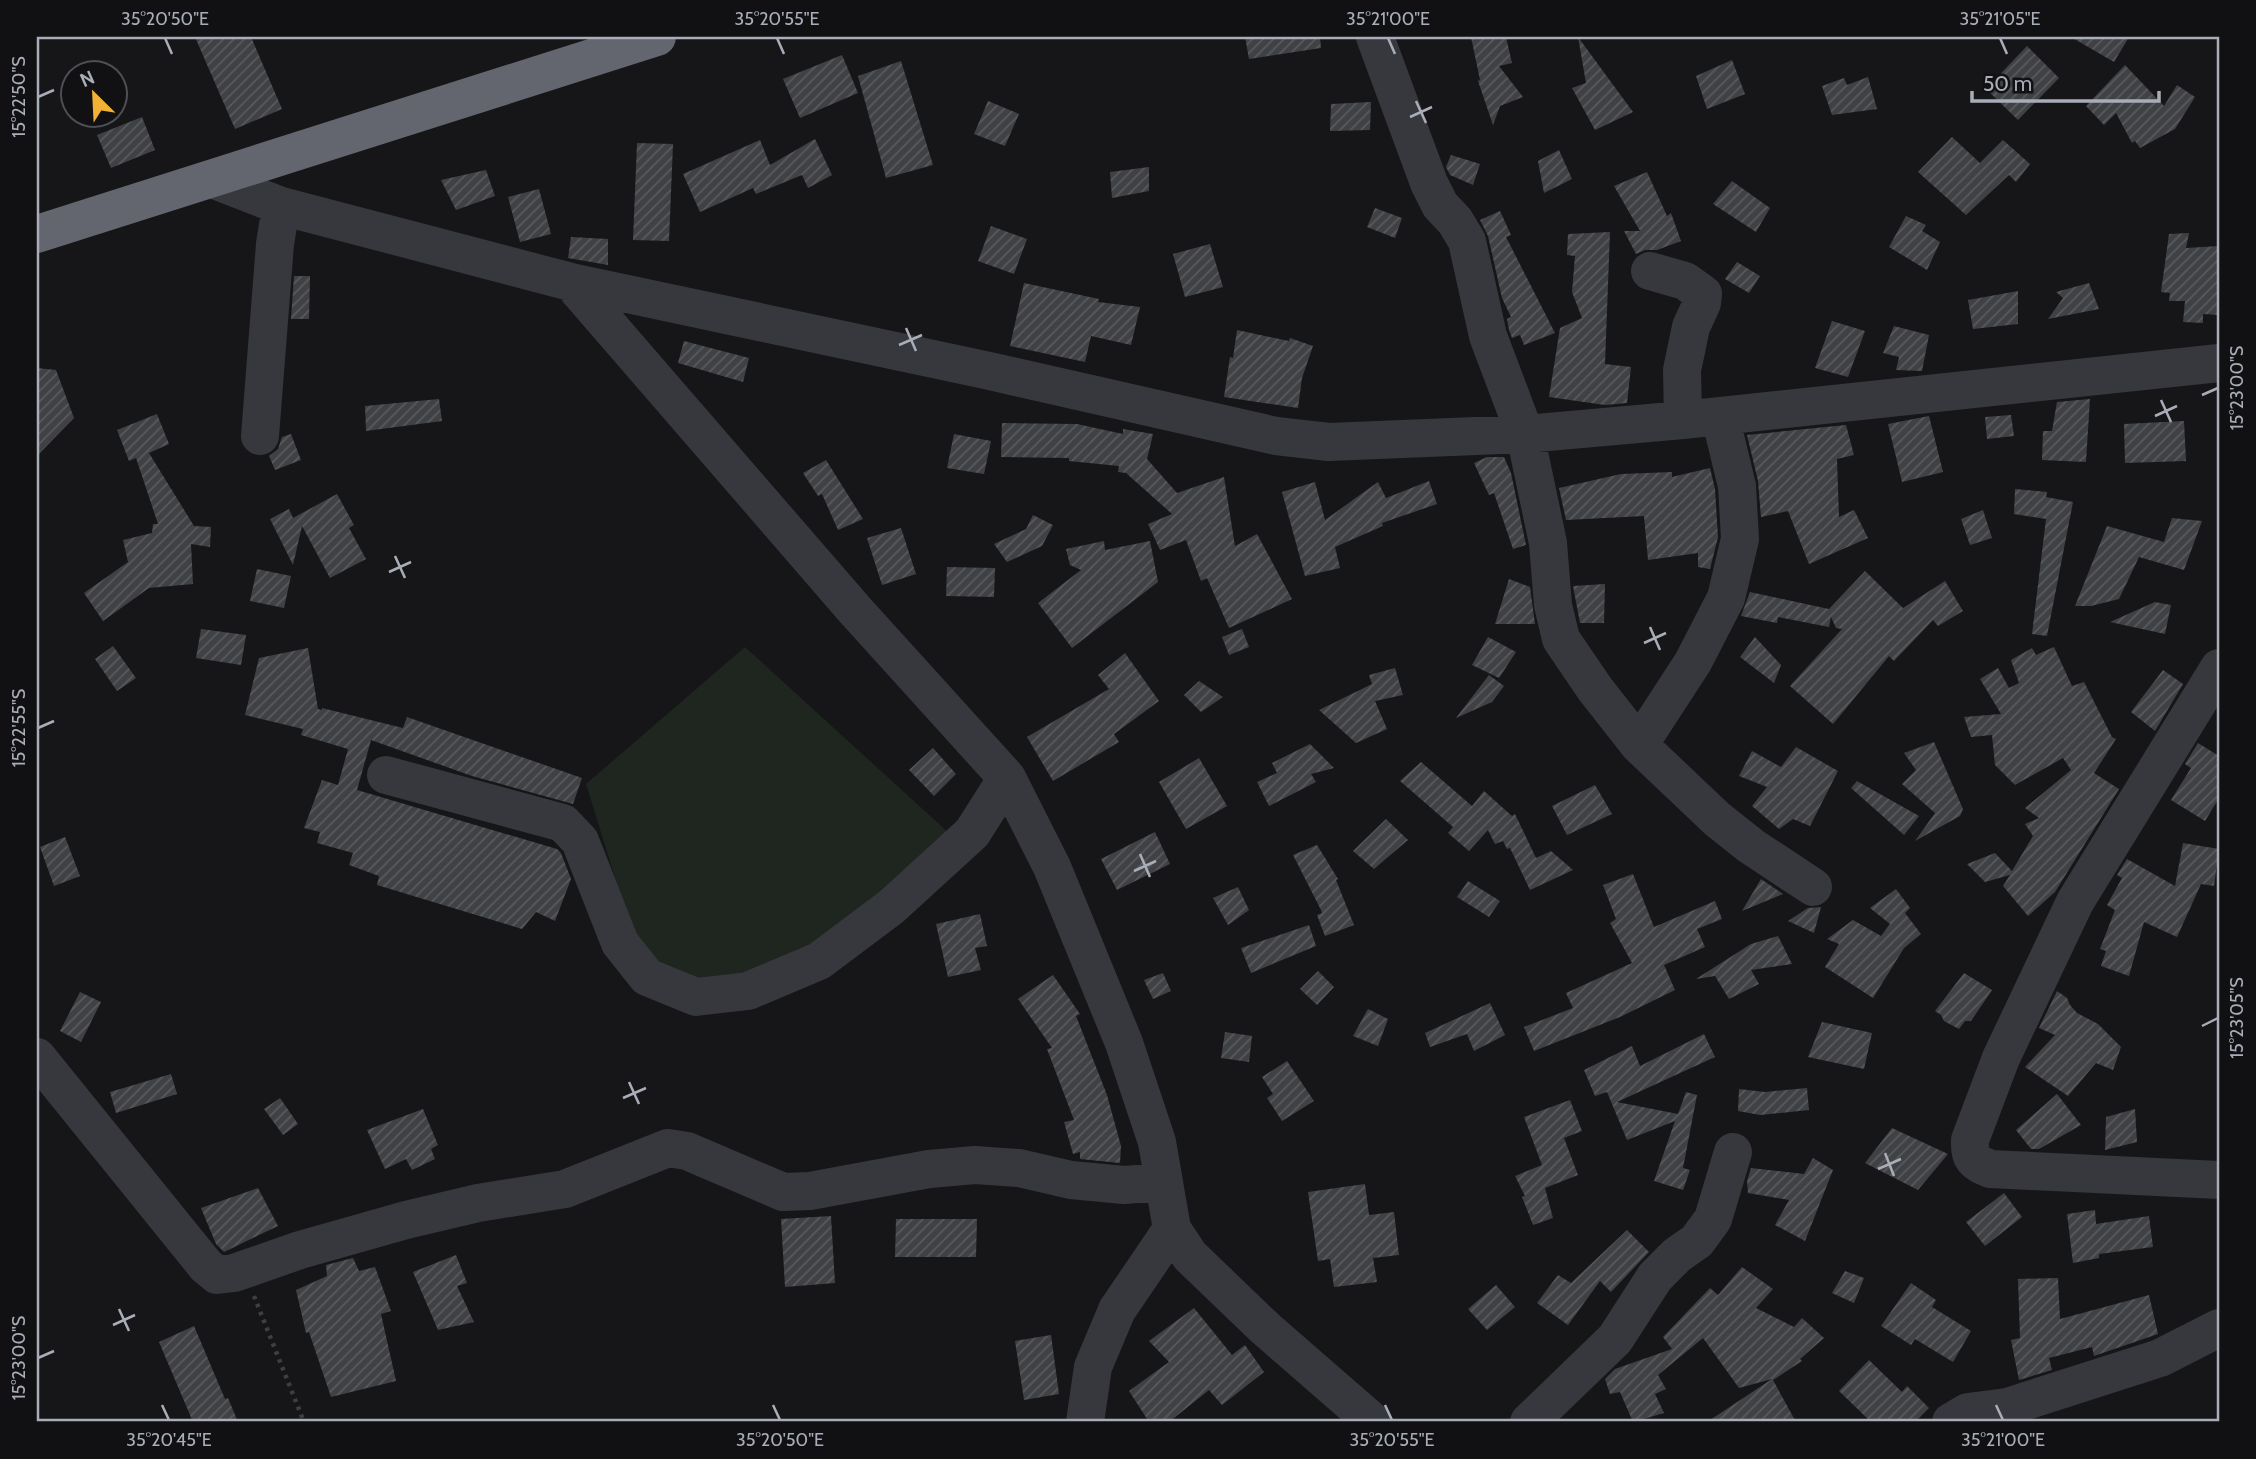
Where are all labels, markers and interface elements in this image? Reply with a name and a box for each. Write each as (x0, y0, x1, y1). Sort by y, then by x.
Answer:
text: 35°20'50"E (121, 8, 209, 30)
text: 35°20'55"E (734, 8, 820, 30)
text: 35°21'00"E (1346, 8, 1430, 30)
text: 35°21'05"E (1959, 8, 2041, 30)
text: 15°22'50"S (8, 56, 30, 138)
north arrow (60, 60, 130, 130)
scale bar (1972, 60, 2160, 104)
text: N (76, 66, 98, 92)
text: 50 m (1983, 71, 2032, 96)
text: 15°23'00"S (2226, 346, 2248, 430)
text: 15°22'55"S (8, 689, 30, 767)
text: 15°23'05"S (2226, 977, 2248, 1059)
text: 15°23'00"S (8, 1316, 30, 1400)
text: 35°20'45"E (126, 1429, 212, 1451)
text: 35°20'50"E (736, 1429, 824, 1451)
text: 35°20'55"E (1349, 1429, 1435, 1451)
text: 35°21'00"E (1961, 1429, 2045, 1451)

